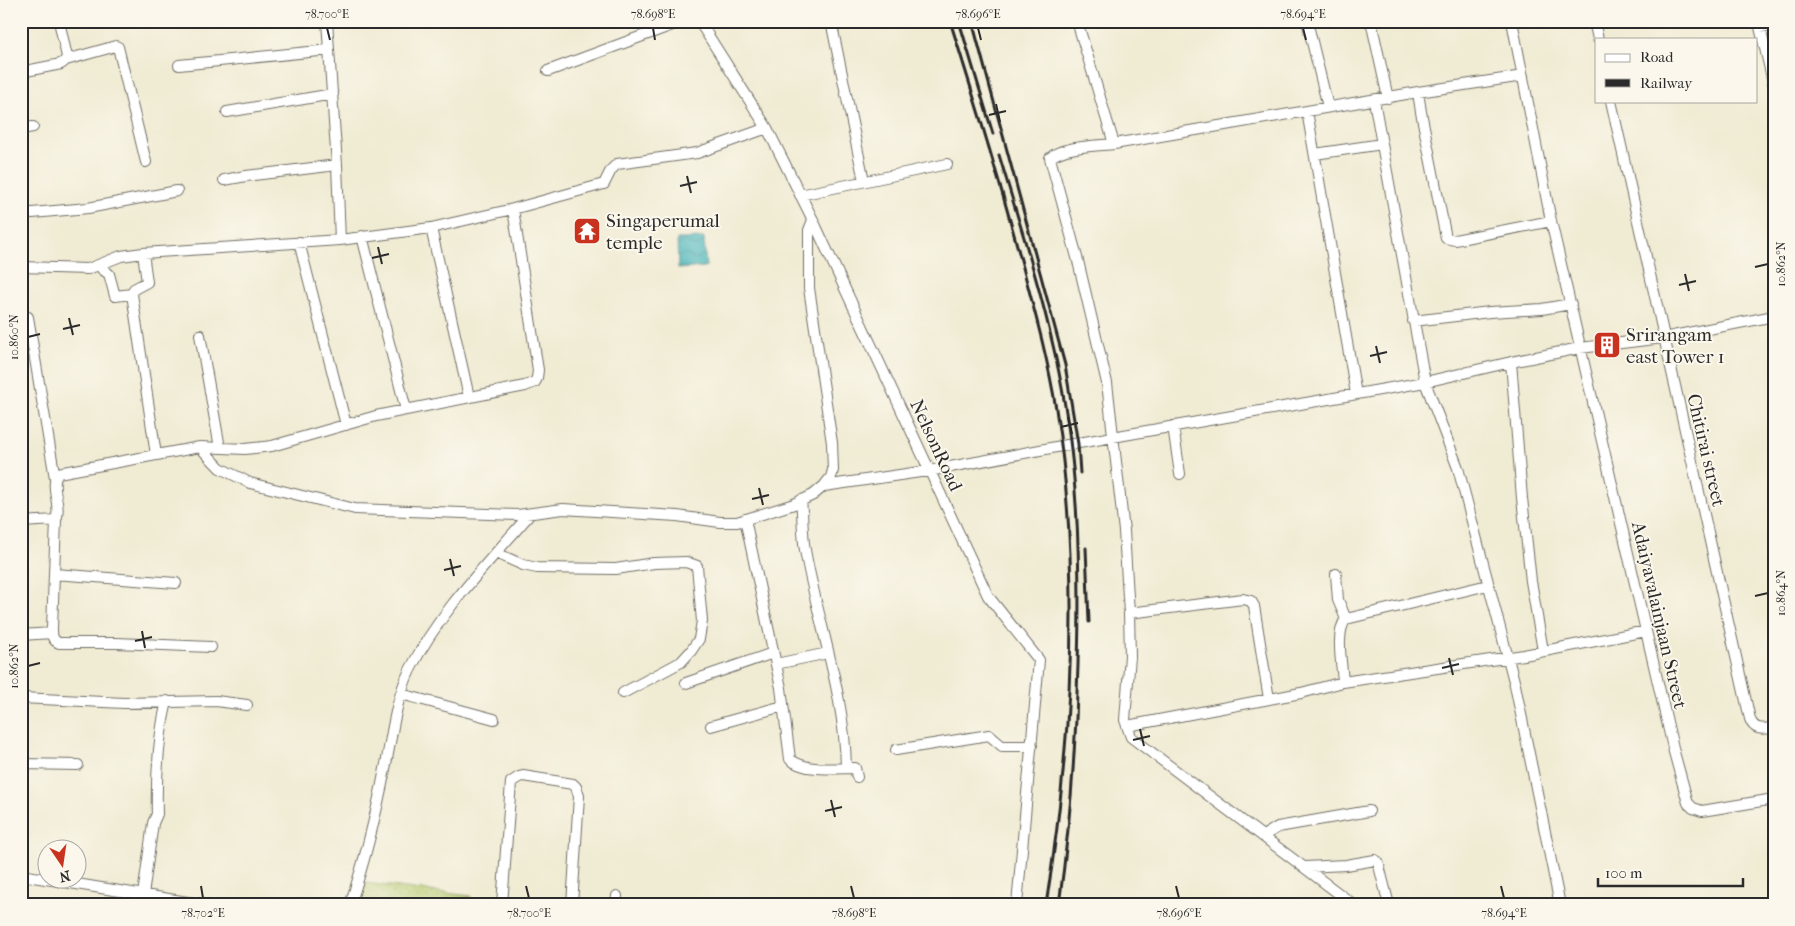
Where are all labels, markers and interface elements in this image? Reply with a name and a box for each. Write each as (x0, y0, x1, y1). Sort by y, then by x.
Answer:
text: 78.700°E (305, 7, 349, 21)
text: 78.698°E (631, 7, 675, 21)
text: 78.696°E (955, 7, 1001, 21)
text: 78.694°E (1280, 7, 1326, 21)
legend (1595, 38, 1758, 102)
text: Road (1640, 48, 1674, 66)
text: Railway (1640, 74, 1693, 92)
place label: Singaperumal temple (606, 210, 720, 254)
temple icon: Singaperumal temple (572, 216, 602, 246)
text: 10.862°N (1774, 241, 1788, 287)
text: 10.860°N (7, 314, 21, 360)
place label: Srirangam east Tower 1 (1626, 324, 1724, 368)
building icon: Srirangam east Tower 1 (1592, 330, 1622, 360)
street label: Chitirai street (1682, 392, 1730, 509)
street label: NelsonRoad (905, 396, 967, 495)
street label: Adaiyavalainjaan Street (1627, 518, 1691, 711)
text: 10.864°N (1774, 570, 1788, 616)
text: 10.862°N (7, 643, 21, 689)
north arrow (38, 838, 88, 888)
scale bar (1598, 856, 1742, 888)
text: 100 m (1605, 864, 1643, 882)
text: N (57, 867, 72, 886)
text: 78.702°E (181, 906, 225, 920)
text: 78.700°E (507, 906, 551, 920)
text: 78.698°E (832, 906, 876, 920)
text: 78.696°E (1156, 906, 1202, 920)
text: 78.694°E (1481, 906, 1527, 920)

